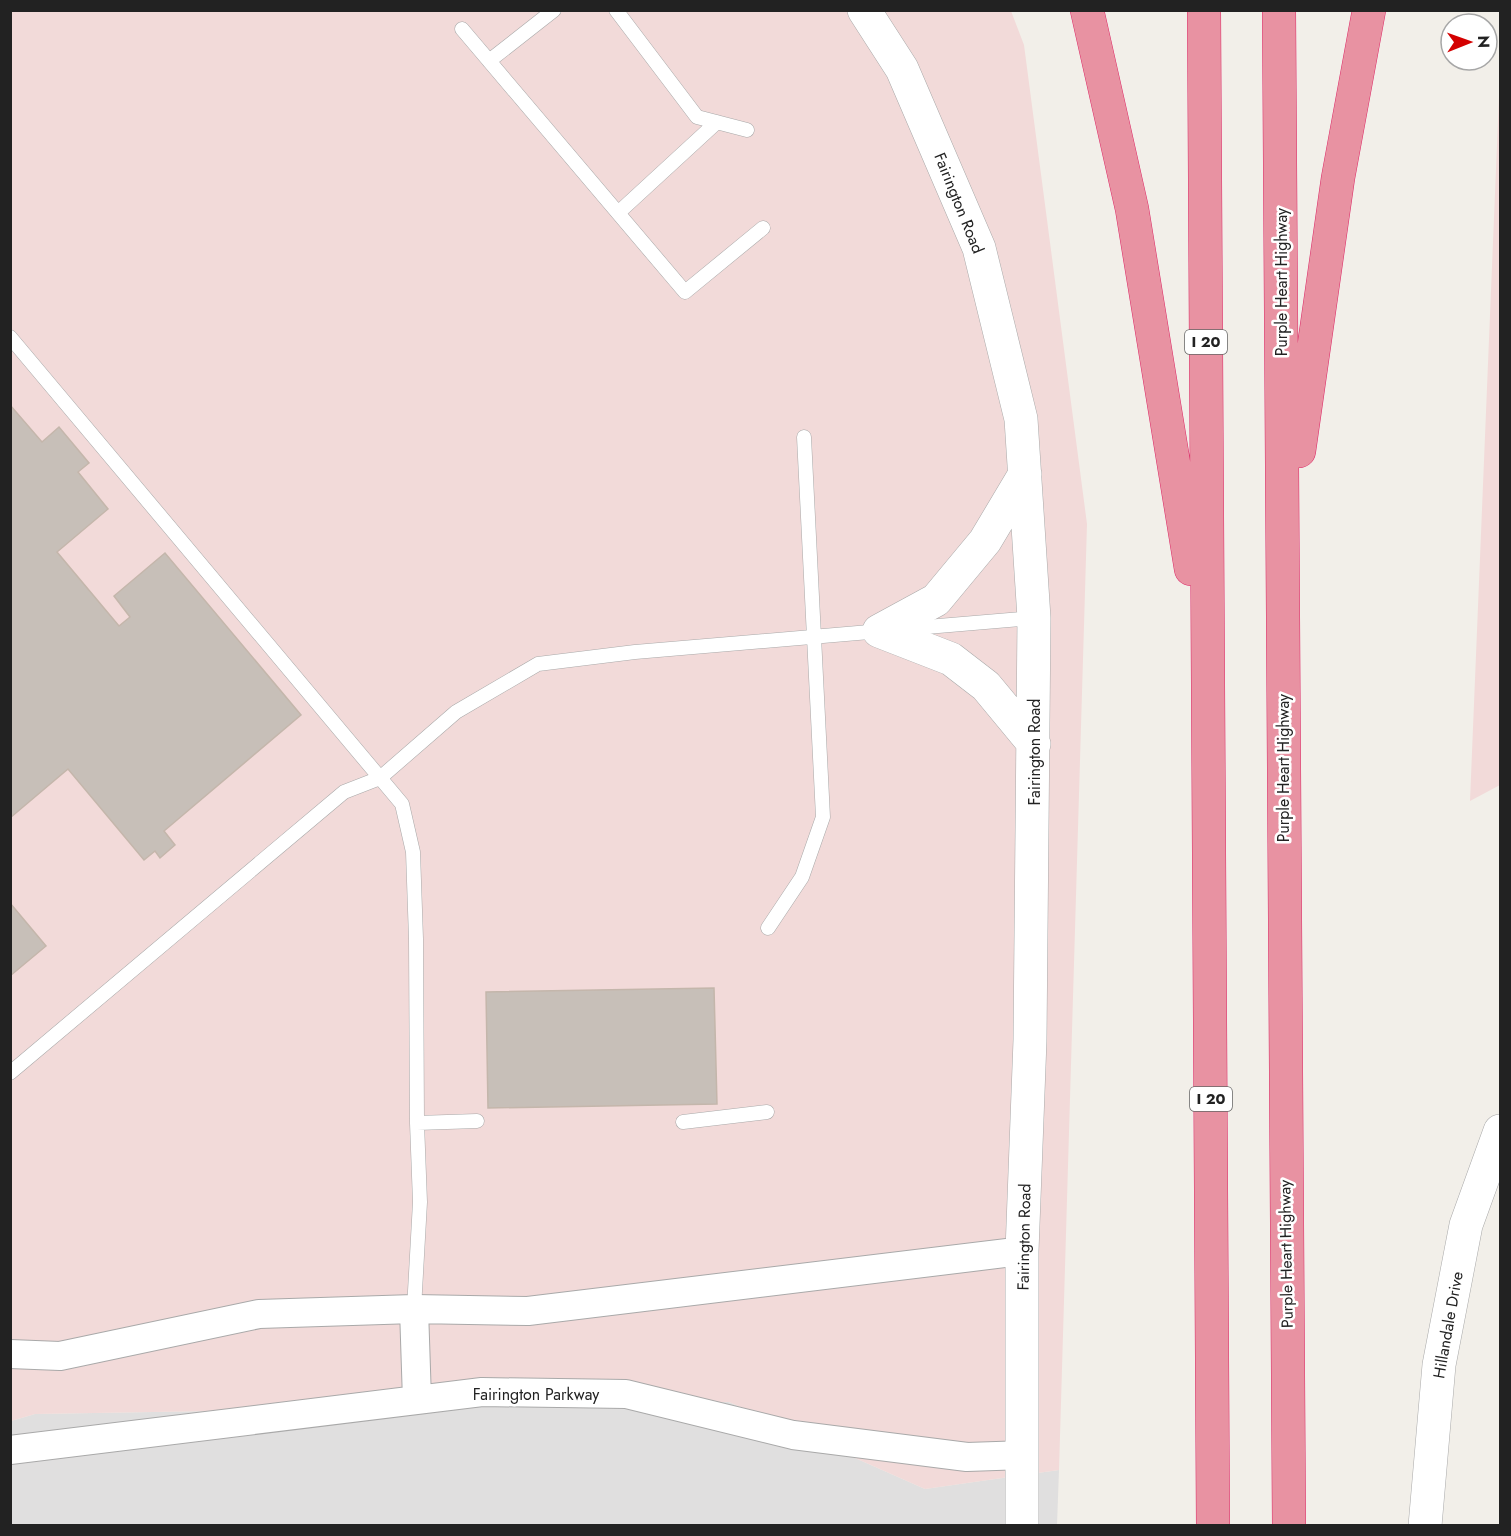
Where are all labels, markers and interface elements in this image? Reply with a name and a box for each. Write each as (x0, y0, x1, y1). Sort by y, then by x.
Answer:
north arrow (1439, 12, 1499, 72)
text: N (1472, 35, 1495, 48)
street label: Fairington Road (928, 149, 990, 257)
street label: Purple Heart Highway (1270, 207, 1293, 356)
road number: I 20 (1185, 330, 1227, 354)
street label: Purple Heart Highway (1272, 693, 1295, 842)
street label: Fairington Road (1023, 699, 1046, 805)
road number: I 20 (1190, 1087, 1232, 1111)
street label: Purple Heart Highway (1273, 1179, 1299, 1328)
street label: Fairington Road (1012, 1183, 1036, 1291)
street label: Hillandale Drive (1427, 1270, 1469, 1380)
street label: Fairington Parkway (473, 1383, 600, 1406)

